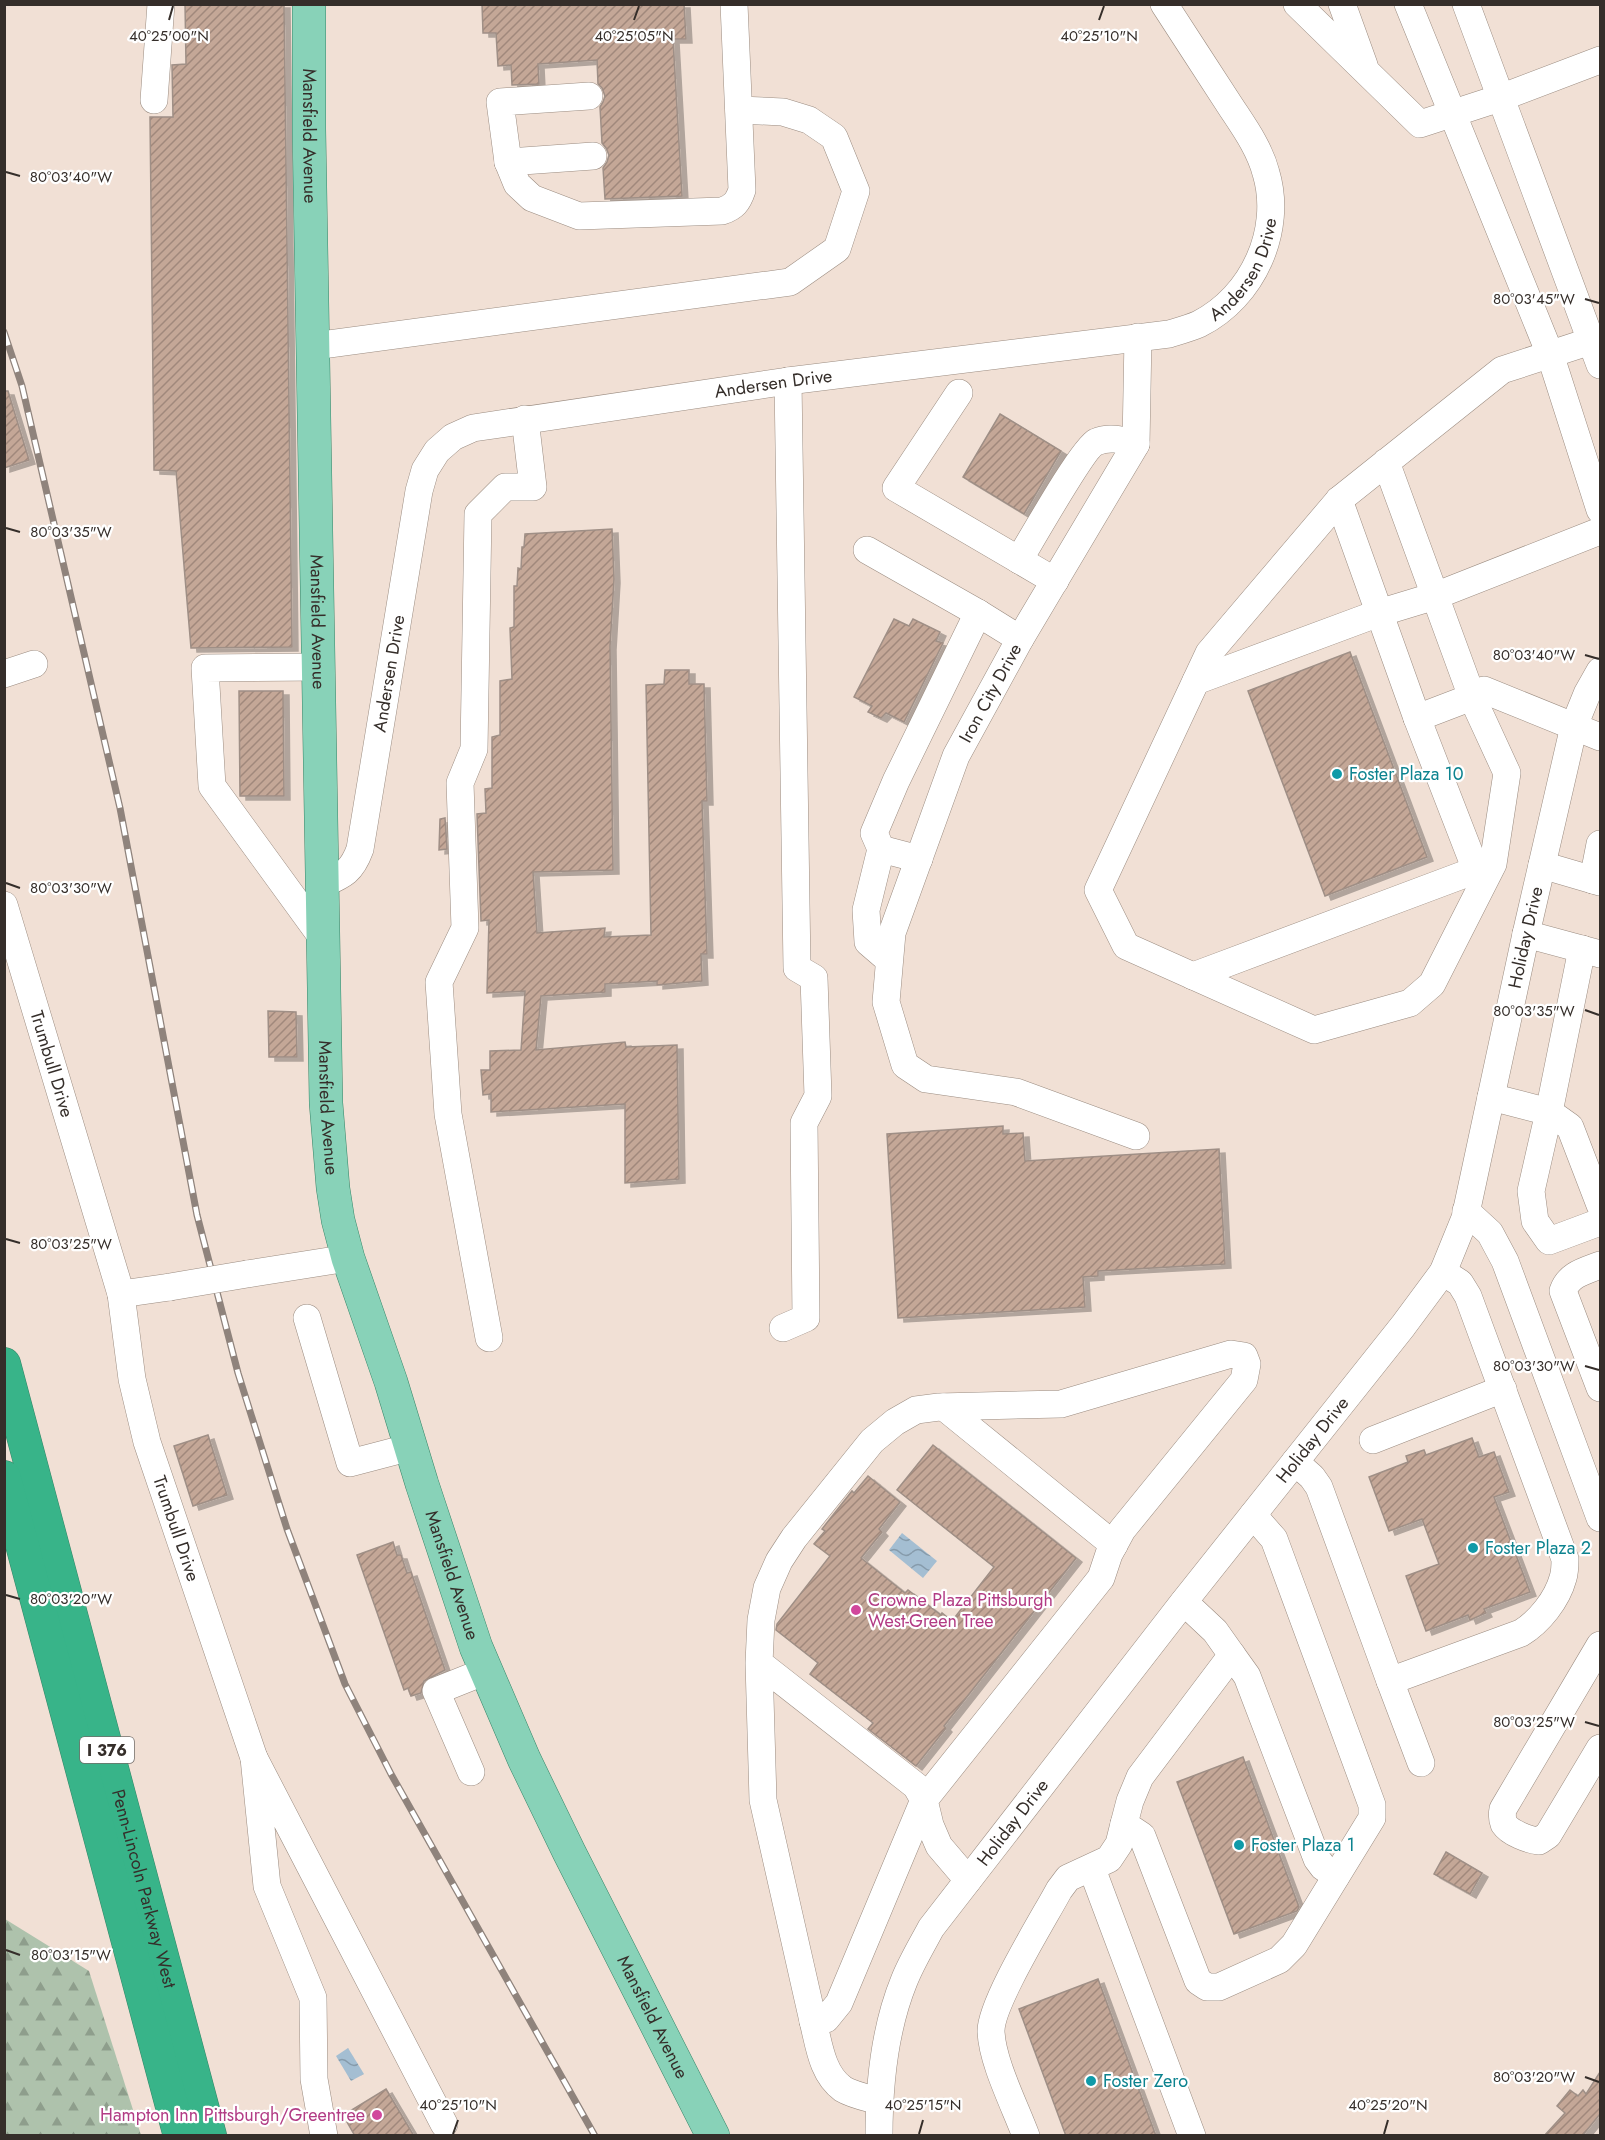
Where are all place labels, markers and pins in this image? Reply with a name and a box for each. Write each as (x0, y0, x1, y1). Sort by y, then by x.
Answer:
place label: Foster Plaza 10 (1349, 761, 1464, 787)
marker: Foster Plaza 10 (1330, 767, 1344, 781)
place label: Foster Plaza 2 (1485, 1535, 1591, 1561)
marker: Foster Plaza 2 (1466, 1541, 1480, 1555)
place label: Crowne Plaza Pittsburgh West-Green Tree (868, 1587, 1053, 1634)
marker: Crowne Plaza Pittsburgh West-Green Tree (849, 1603, 863, 1617)
place label: Foster Plaza 1 (1251, 1832, 1355, 1858)
marker: Foster Plaza 1 (1232, 1838, 1246, 1852)
place label: Foster Zero (1103, 2068, 1188, 2094)
marker: Foster Zero (1084, 2074, 1098, 2088)
place label: Hampton Inn Pittsburgh/Greentree (100, 2102, 365, 2128)
marker: Hampton Inn Pittsburgh/Greentree (370, 2108, 384, 2122)

